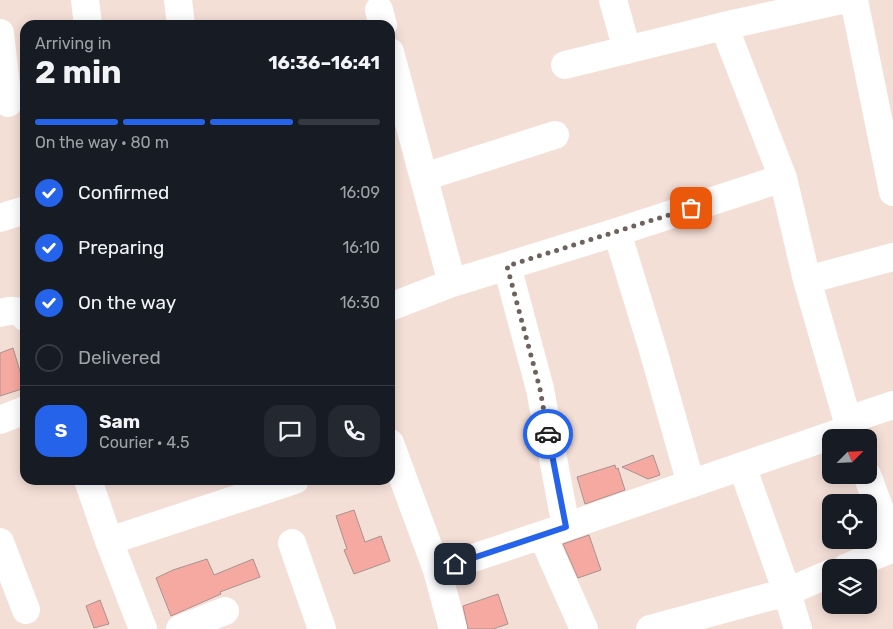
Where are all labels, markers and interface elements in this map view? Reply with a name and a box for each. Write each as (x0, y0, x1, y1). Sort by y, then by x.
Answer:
text: Arriving in (35, 34, 111, 53)
text: 16:36–16:41 (268, 51, 380, 74)
text: 2 min (35, 53, 122, 91)
text: On the way · 80 m (35, 133, 169, 152)
icon: check (35, 179, 63, 207)
text: Confirmed (78, 181, 169, 204)
text: 16:09 (340, 183, 380, 202)
pin (670, 187, 712, 229)
icon: bag (677, 194, 705, 222)
icon: check (35, 234, 63, 262)
text: Preparing (78, 236, 164, 259)
text: 16:10 (342, 238, 380, 257)
icon: check (35, 289, 63, 317)
text: On the way (78, 291, 176, 314)
text: 16:30 (340, 293, 380, 312)
text: Delivered (78, 346, 161, 369)
button: chat (264, 405, 316, 457)
button: phone (328, 405, 380, 457)
courier (523, 409, 573, 459)
text: Sam (99, 410, 140, 433)
text: S (55, 419, 67, 442)
icon: car (534, 420, 562, 448)
north arrow (822, 429, 878, 484)
map controls (822, 429, 877, 614)
text: Courier · 4.5 (99, 433, 189, 452)
button: locate (822, 494, 877, 549)
pin (434, 543, 476, 585)
icon: home (441, 550, 469, 578)
button: layers (822, 559, 877, 614)

